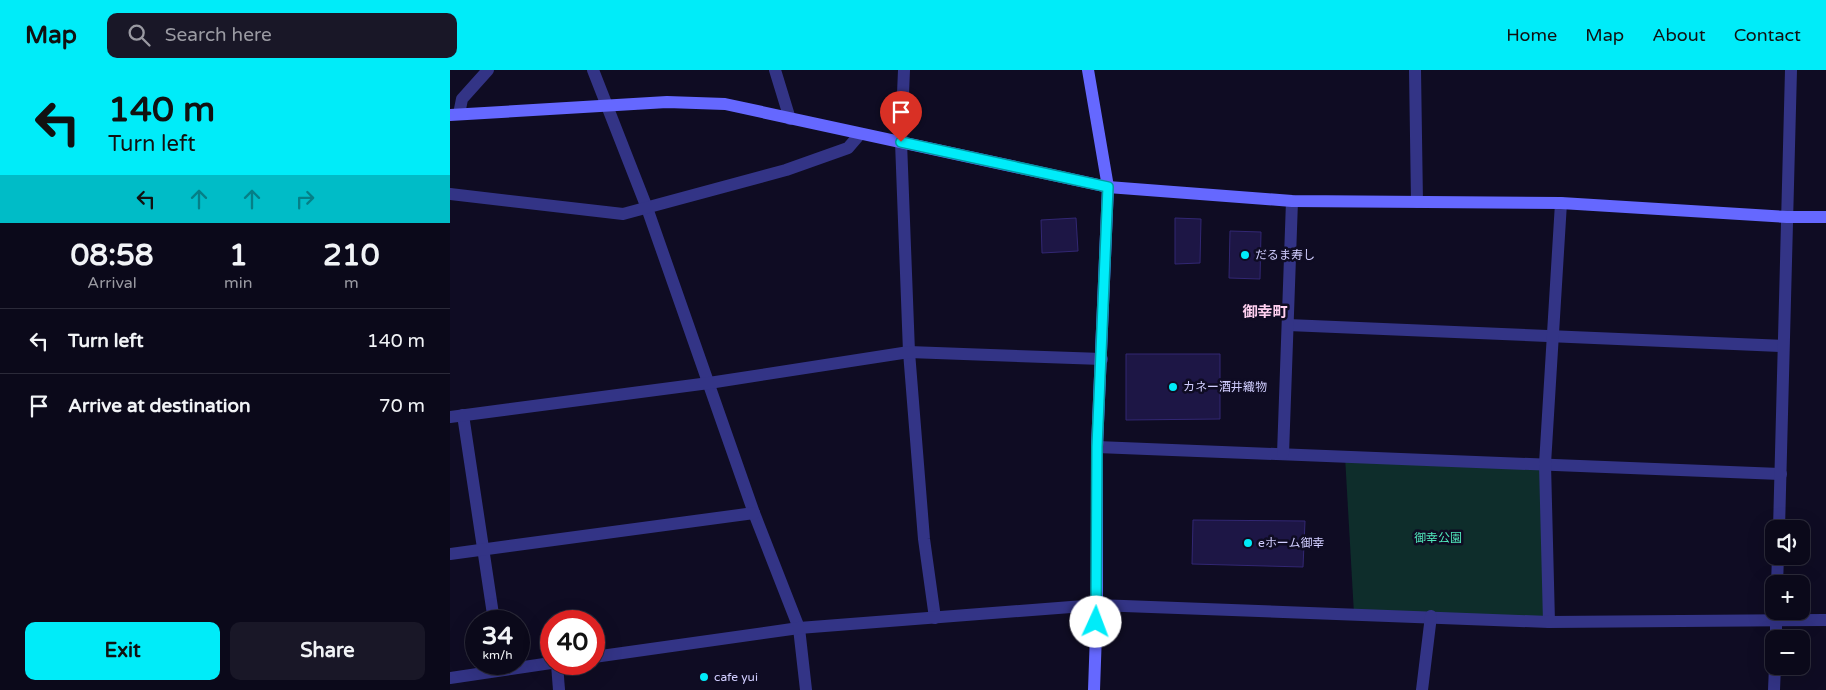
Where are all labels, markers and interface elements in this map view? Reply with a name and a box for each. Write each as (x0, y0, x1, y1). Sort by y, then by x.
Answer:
search box (107, 13, 457, 58)
text: Map (25, 21, 77, 50)
icon: search (125, 21, 153, 49)
text: Search here (165, 24, 272, 46)
text: Home (1506, 24, 1557, 46)
text: Map (1585, 24, 1624, 46)
text: About (1652, 24, 1706, 46)
text: Contact (1734, 24, 1801, 46)
text: 140 m (108, 89, 215, 131)
icon: left (25, 90, 90, 155)
pin (880, 91, 922, 142)
icon: arrive (887, 98, 915, 126)
text: Turn left (108, 131, 196, 157)
icon: left (132, 185, 160, 213)
icon: ahead (185, 185, 213, 213)
icon: ahead (238, 185, 266, 213)
icon: right (291, 185, 319, 213)
text: 08:58 (70, 237, 154, 274)
text: 1 (229, 237, 248, 274)
text: 210 (323, 237, 380, 274)
place label: だるま寿し (1255, 248, 1315, 262)
marker: だるま寿し (1239, 249, 1251, 261)
text: Arrival (87, 273, 137, 293)
text: min (224, 273, 253, 293)
text: m (344, 273, 359, 293)
district label: 御幸町 (1242, 303, 1288, 321)
icon: left (25, 327, 53, 355)
text: Turn left (68, 330, 144, 352)
text: 140 m (367, 330, 425, 352)
place label: カネー酒井織物 (1183, 380, 1267, 394)
marker: カネー酒井織物 (1167, 381, 1179, 393)
icon: arrive (25, 392, 53, 420)
text: Arrive at destination (68, 395, 251, 417)
text: 70 m (379, 395, 425, 417)
map controls (1765, 520, 1810, 675)
button: sound (1765, 520, 1810, 565)
park label: 御幸公園 (1414, 531, 1462, 545)
place label: eホーム御幸 (1258, 536, 1324, 550)
marker: eホーム御幸 (1242, 537, 1254, 549)
button: + (1765, 575, 1810, 620)
position arrow (1069, 595, 1121, 647)
speed limit sign: 40 (540, 610, 605, 675)
text: 34 (482, 621, 513, 651)
button: Exit (25, 622, 220, 680)
button: Share (230, 622, 425, 680)
button: − (1765, 630, 1810, 675)
text: km/h (482, 648, 513, 662)
place label: cafe yui (714, 670, 758, 684)
marker: cafe yui (698, 671, 710, 683)

